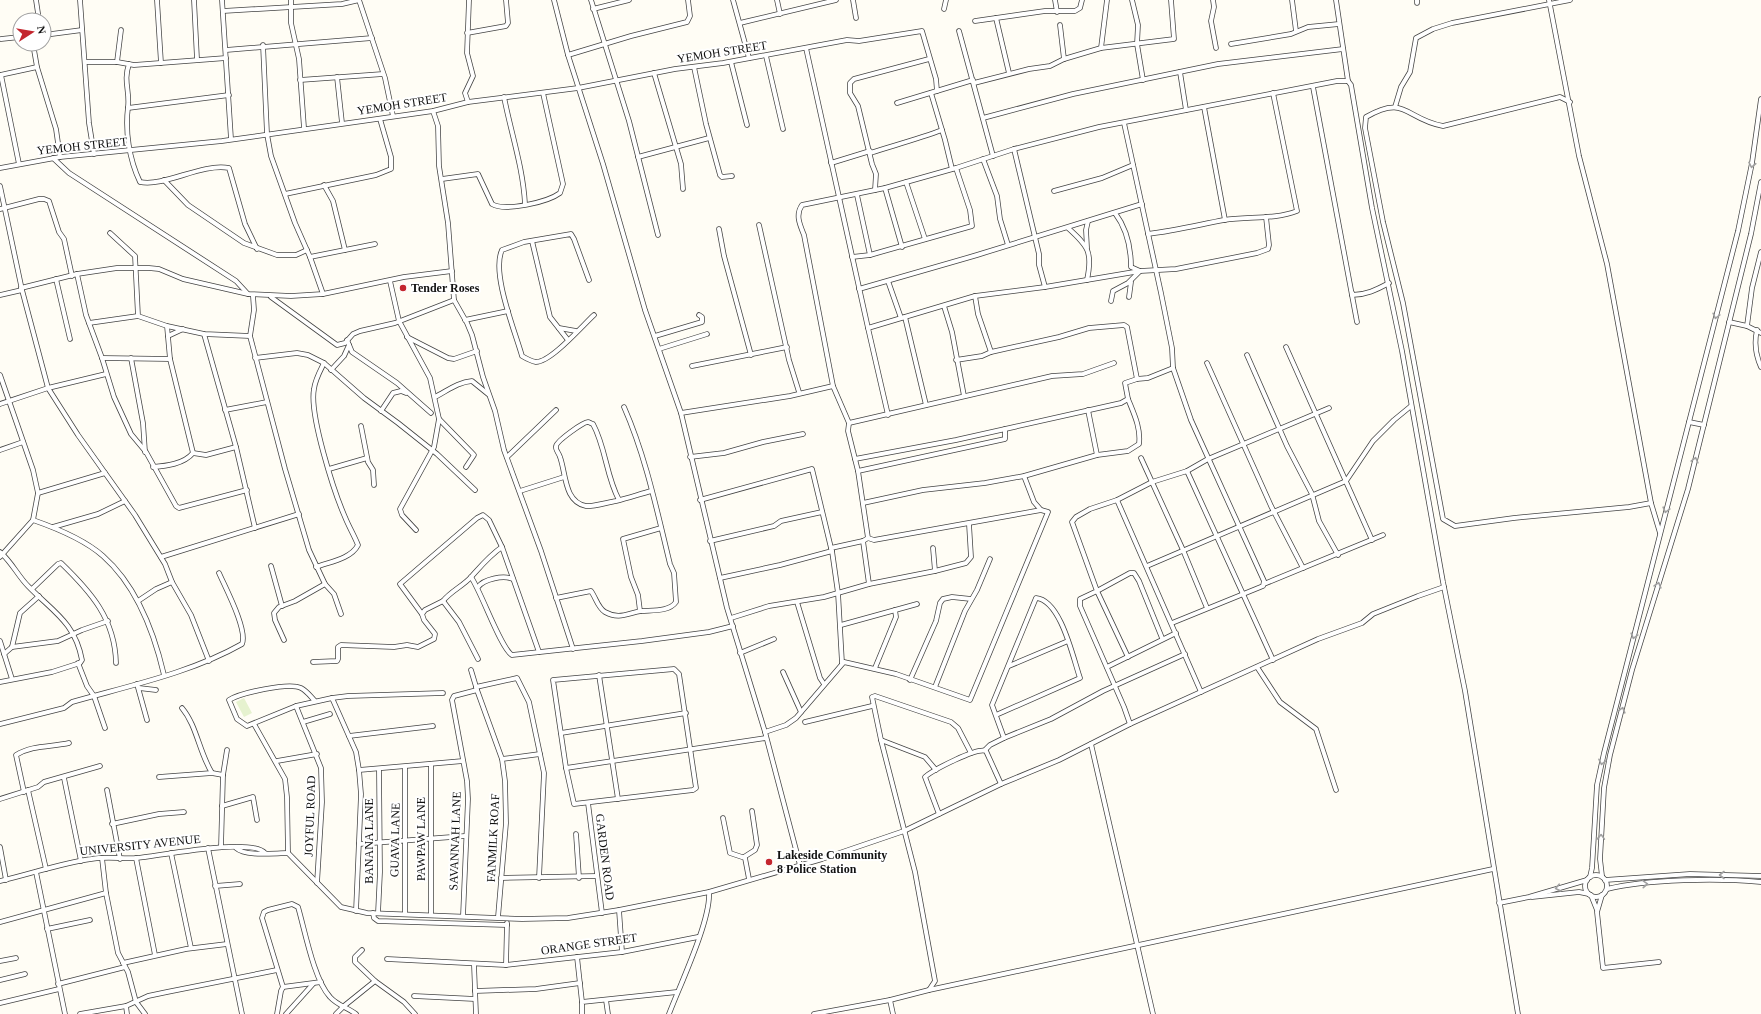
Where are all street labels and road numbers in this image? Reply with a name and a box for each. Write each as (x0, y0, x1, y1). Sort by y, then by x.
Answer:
street label: YEMOH STREET (676, 38, 769, 66)
street label: YEMOH STREET (356, 90, 449, 118)
street label: YEMOH STREET (36, 134, 129, 158)
street label: JOYFUL ROAD (302, 775, 318, 857)
street label: SAVANNAH LANE (446, 791, 464, 891)
street label: FANMILK ROAF (484, 793, 502, 883)
street label: PAWPAW LANE (414, 797, 428, 881)
street label: BANANA LANE (362, 798, 376, 884)
street label: GUAVA LANE (387, 803, 403, 877)
street label: GARDEN ROAD (593, 813, 617, 901)
street label: UNIVERSITY AVENUE (79, 832, 201, 858)
street label: ORANGE STREET (540, 930, 639, 958)

